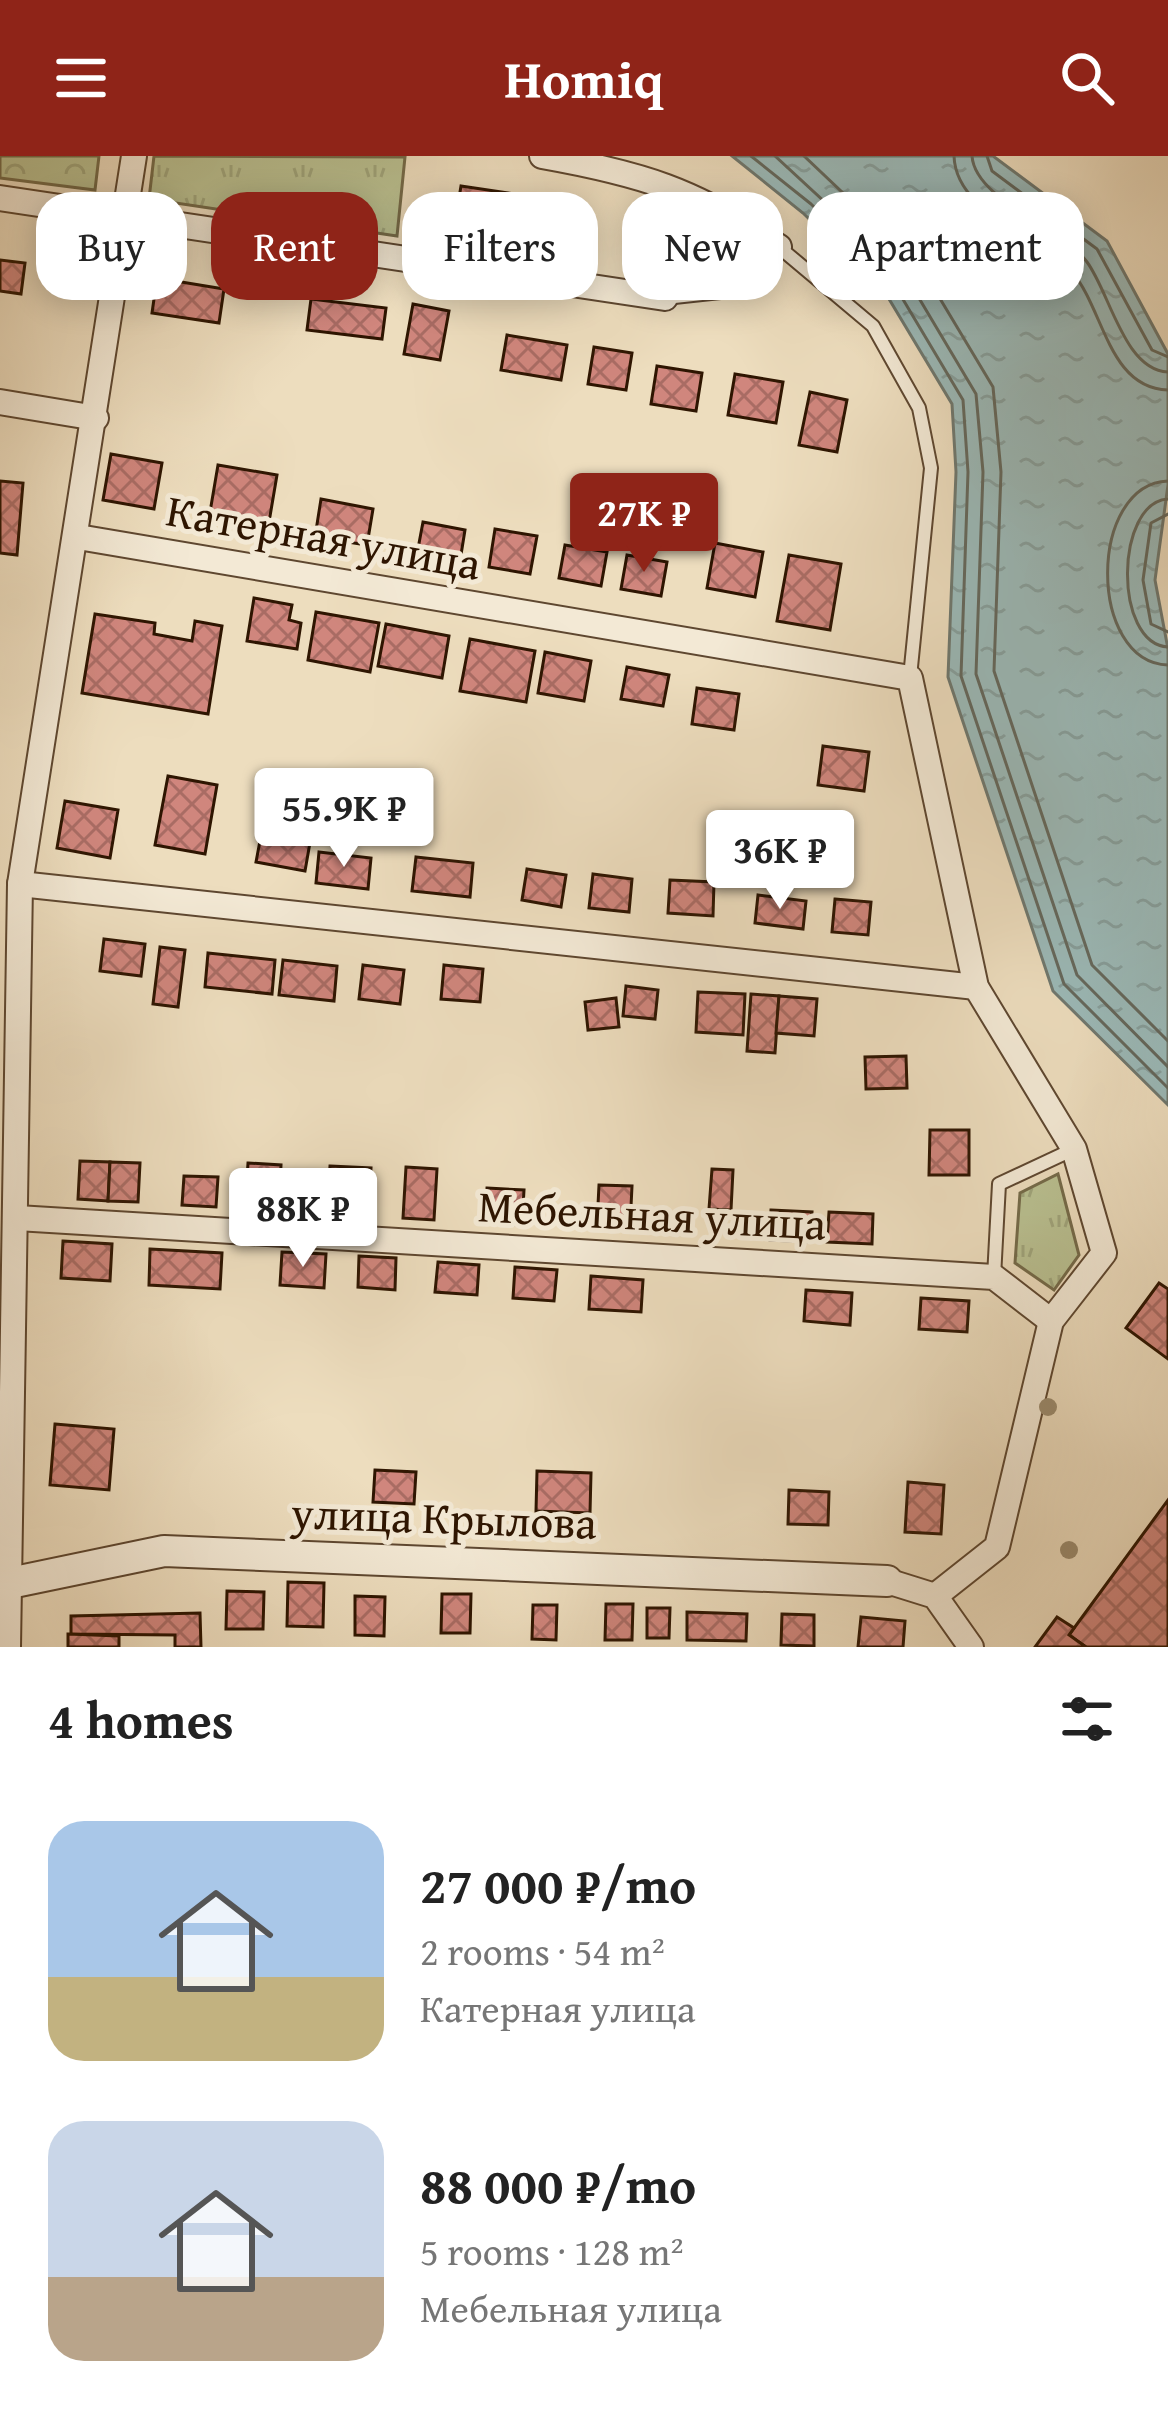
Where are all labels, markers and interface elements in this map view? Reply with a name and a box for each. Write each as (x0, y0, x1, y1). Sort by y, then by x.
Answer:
text: Homiq (504, 39, 664, 118)
icon: menu (48, 45, 114, 111)
icon: search (1054, 45, 1120, 111)
chip: Buy (36, 192, 187, 300)
chip: Rent (211, 192, 378, 300)
chip: Filters (402, 192, 598, 300)
chip: New (622, 192, 783, 300)
chip: Apartment (807, 192, 1084, 300)
pin: 27K ₽ (560, 473, 728, 575)
street label: Катерная улица (162, 476, 487, 596)
text: 27K ₽ (597, 483, 691, 540)
pin: 55.9K ₽ (233, 768, 455, 870)
text: 55.9K ₽ (281, 778, 407, 835)
pin: 36K ₽ (696, 810, 864, 912)
text: 36K ₽ (733, 820, 827, 877)
pin: 88K ₽ (219, 1168, 387, 1270)
street label: Мебельная улица (476, 1172, 828, 1256)
text: 88K ₽ (256, 1178, 350, 1235)
street label: улица Крылова (289, 1479, 599, 1555)
text: 4 homes (48, 1682, 234, 1757)
icon: filters (1054, 1686, 1120, 1752)
text: 27 000 ₽/mo (420, 1847, 696, 1922)
icon: home (144, 1869, 288, 2013)
text: 2 rooms · 54 m² (420, 1922, 665, 1979)
text: Катерная улица (420, 1979, 696, 2036)
text: 88 000 ₽/mo (420, 2147, 696, 2222)
icon: home (144, 2169, 288, 2313)
text: 5 rooms · 128 m² (420, 2222, 684, 2279)
text: Мебельная улица (420, 2279, 722, 2336)

